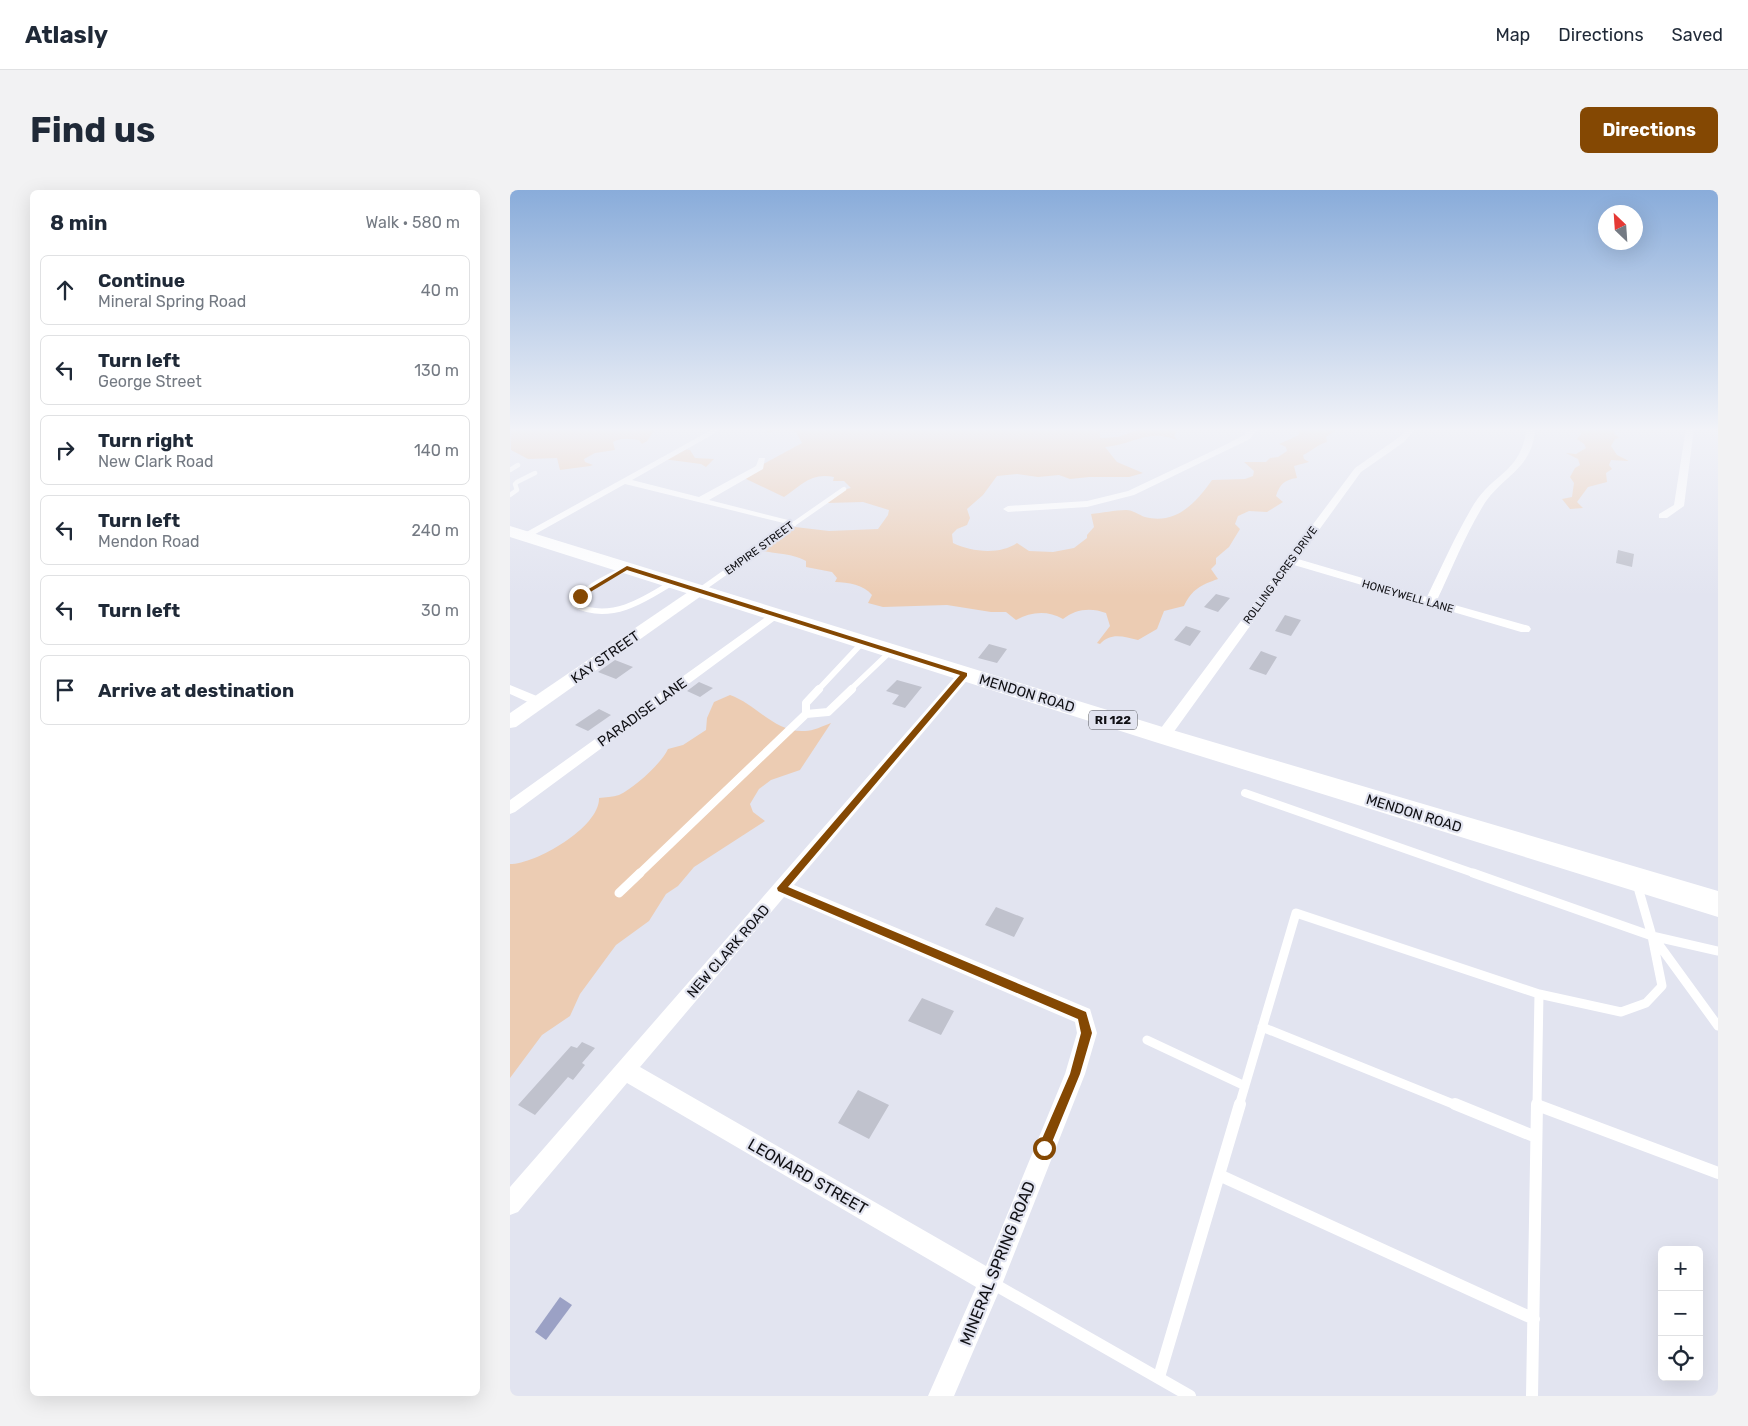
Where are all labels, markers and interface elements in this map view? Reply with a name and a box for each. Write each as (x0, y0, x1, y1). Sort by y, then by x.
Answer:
text: Atlasly (25, 21, 108, 49)
text: Map (1495, 24, 1530, 46)
text: Directions (1558, 24, 1644, 46)
text: Saved (1672, 24, 1723, 46)
button: Directions (1580, 107, 1718, 153)
text: Find us (30, 109, 155, 151)
north arrow (1598, 205, 1643, 250)
text: 8 min (50, 210, 107, 235)
text: Walk · 580 m (366, 213, 460, 232)
text: Continue (98, 269, 185, 292)
icon: ahead (51, 276, 79, 304)
text: 40 m (421, 281, 459, 300)
text: Mineral Spring Road (98, 292, 246, 311)
text: Turn left (98, 349, 180, 372)
icon: left (51, 356, 79, 384)
text: 130 m (414, 361, 459, 380)
text: George Street (98, 372, 202, 391)
text: Turn right (98, 429, 193, 452)
icon: right (51, 436, 79, 464)
text: 140 m (414, 441, 459, 460)
text: New Clark Road (98, 452, 214, 471)
text: Turn left (98, 509, 180, 532)
icon: left (51, 516, 79, 544)
street label: EMPIRE STREET (722, 519, 797, 578)
text: 240 m (412, 521, 459, 540)
street label: ROLLING ACRES DRIVE (1241, 524, 1320, 627)
text: Mendon Road (98, 532, 200, 551)
street label: HONEYWELL LANE (1360, 577, 1456, 616)
route end (569, 585, 592, 608)
icon: left (51, 596, 79, 624)
text: Turn left (98, 599, 180, 622)
text: 30 m (421, 601, 459, 620)
street label: KAY STREET (568, 628, 643, 687)
street label: MENDON ROAD (977, 671, 1077, 716)
street label: PARADISE LANE (594, 674, 690, 750)
icon: arrive (51, 676, 79, 704)
text: Arrive at destination (98, 679, 294, 702)
road number: RI 122 (1089, 710, 1137, 730)
street label: MENDON ROAD (1364, 791, 1464, 836)
street label: NEW CLARK ROAD (683, 901, 773, 1001)
street label: LEONARD STREET (745, 1134, 871, 1218)
route start (1033, 1137, 1056, 1160)
street label: MINERAL SPRING ROAD (956, 1178, 1039, 1348)
map controls (1658, 1246, 1703, 1381)
button: + (1658, 1246, 1703, 1291)
button: − (1658, 1291, 1703, 1336)
button: locate (1658, 1336, 1703, 1381)

